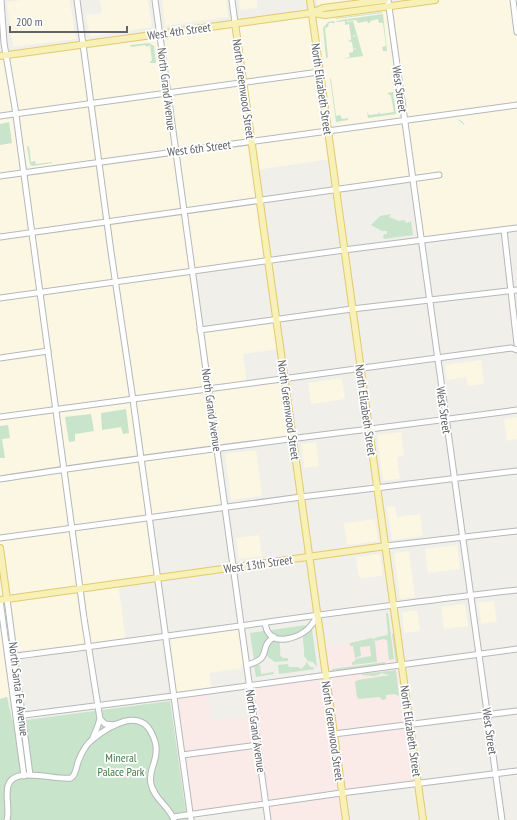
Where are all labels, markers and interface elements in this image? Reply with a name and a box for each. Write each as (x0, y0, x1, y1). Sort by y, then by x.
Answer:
scale bar (10, 8, 127, 34)
text: 200 m (16, 14, 43, 29)
street label: West 4th Street (146, 19, 212, 43)
street label: North Greenwood Street (230, 38, 259, 141)
street label: North Elizabeth Street (308, 42, 336, 136)
street label: North Grand Avenue (154, 47, 180, 131)
street label: West Street (389, 65, 411, 114)
street label: West 6th Street (166, 137, 232, 159)
street label: North Greenwood Street (275, 359, 304, 462)
street label: North Elizabeth Street (352, 363, 380, 457)
street label: North Grand Avenue (199, 368, 225, 452)
street label: West Street (433, 386, 455, 435)
street label: West 13th Street (223, 552, 294, 576)
street label: North Santa Fe Avenue (6, 641, 32, 737)
street label: North Greenwood Street (319, 680, 348, 783)
street label: North Elizabeth Street (397, 684, 425, 778)
street label: North Grand Avenue (243, 689, 269, 773)
street label: West Street (479, 707, 501, 756)
park label: Mineral Palace Park (98, 750, 145, 779)

